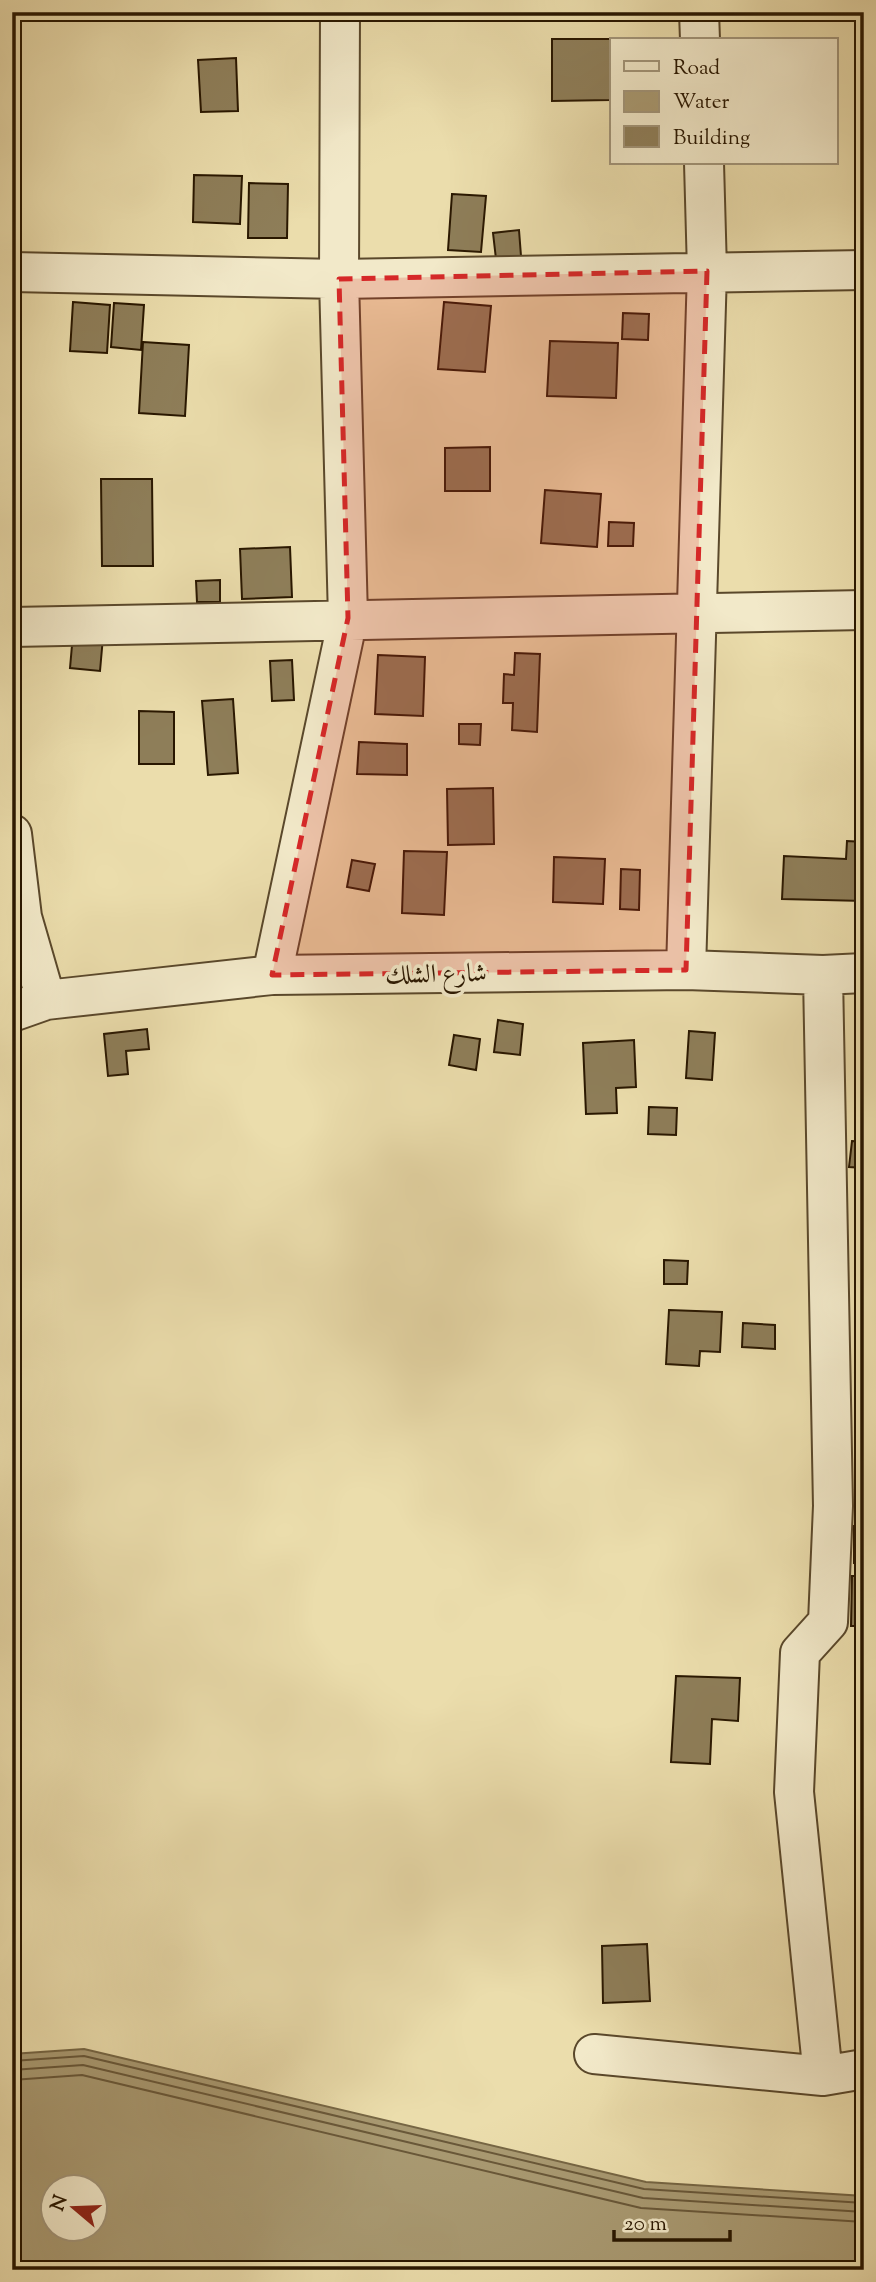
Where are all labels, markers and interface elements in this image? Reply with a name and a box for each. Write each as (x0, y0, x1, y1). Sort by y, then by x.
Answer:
legend (610, 38, 838, 164)
text: Road (673, 54, 720, 84)
text: Water (673, 88, 730, 118)
text: Building (673, 124, 750, 154)
street label: شارع الشلك (385, 956, 487, 996)
north arrow (38, 2174, 108, 2244)
text: N (45, 2192, 76, 2215)
scale bar (614, 2198, 729, 2242)
text: 20 m (624, 2210, 667, 2240)

